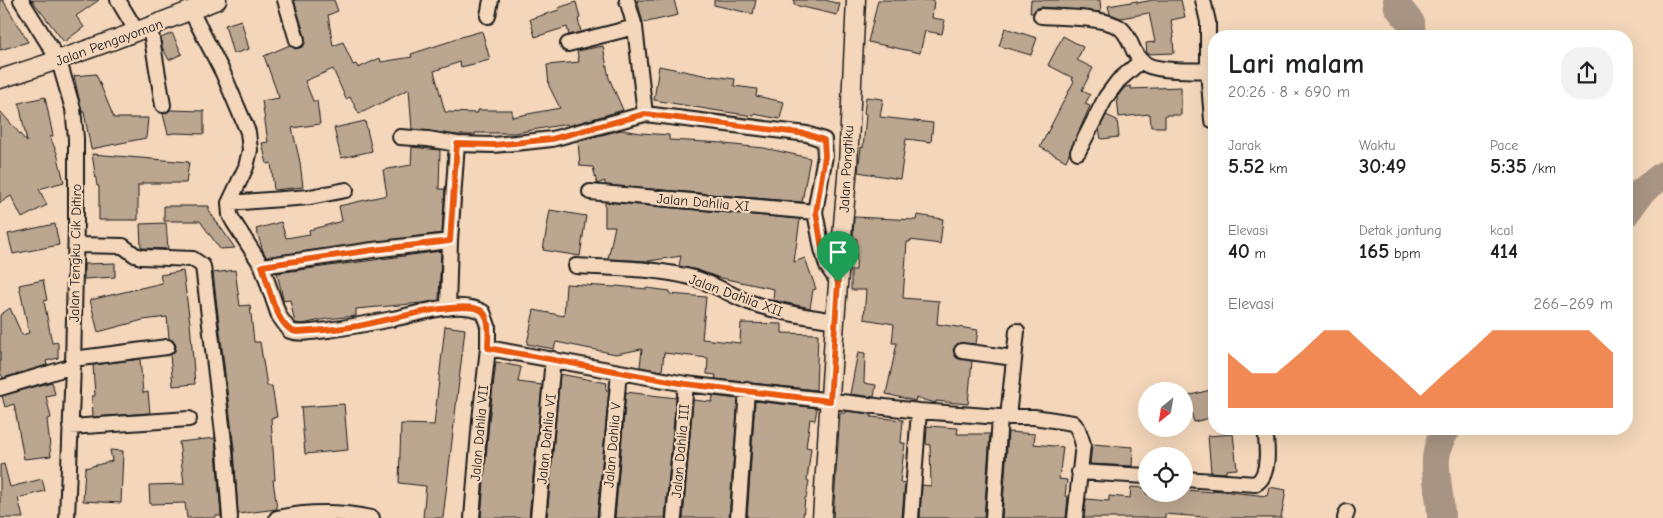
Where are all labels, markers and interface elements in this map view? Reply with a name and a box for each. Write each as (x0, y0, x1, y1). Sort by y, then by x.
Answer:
street label: Jalan Pengayoman (53, 15, 165, 70)
button: share (1561, 47, 1613, 99)
text: Lari malam (1228, 48, 1364, 80)
text: 20:26 · 8 × 690 m (1228, 83, 1350, 101)
street label: Jalan Pongtiku (836, 125, 857, 213)
text: Jarak (1228, 137, 1261, 154)
text: Waktu (1359, 137, 1395, 154)
text: Pace (1490, 137, 1518, 154)
text: 5.52 (1228, 154, 1265, 178)
text: 30:49 (1359, 154, 1407, 178)
text: 5:35 (1490, 154, 1527, 178)
text: km (1265, 160, 1288, 177)
text: /km (1527, 160, 1556, 177)
street label: Jalan Tengku Cik Ditiro (66, 184, 85, 322)
street label: Jalan Dahlia XI (656, 190, 750, 215)
text: Elevasi (1228, 222, 1268, 239)
text: Detak jantung (1359, 222, 1442, 239)
text: kcal (1490, 222, 1514, 239)
pin (817, 231, 859, 282)
icon: arrive (824, 238, 852, 266)
text: 40 (1228, 239, 1250, 263)
text: 165 (1359, 239, 1389, 263)
text: 414 (1490, 239, 1518, 263)
text: m (1250, 245, 1266, 262)
text: bpm (1389, 245, 1421, 262)
street label: Jalan Dahlia XII (687, 271, 785, 320)
text: Elevasi (1228, 295, 1274, 313)
text: 266–269 m (1534, 295, 1613, 313)
north arrow (1138, 382, 1192, 438)
map controls (1138, 382, 1193, 502)
street label: Jalan Dahlia VII (467, 384, 492, 482)
street label: Jalan Dahlia VI (533, 393, 560, 485)
street label: Jalan Dahlia V (600, 401, 625, 488)
street label: Jalan Dahlia III (668, 403, 693, 499)
button: locate (1138, 447, 1193, 502)

